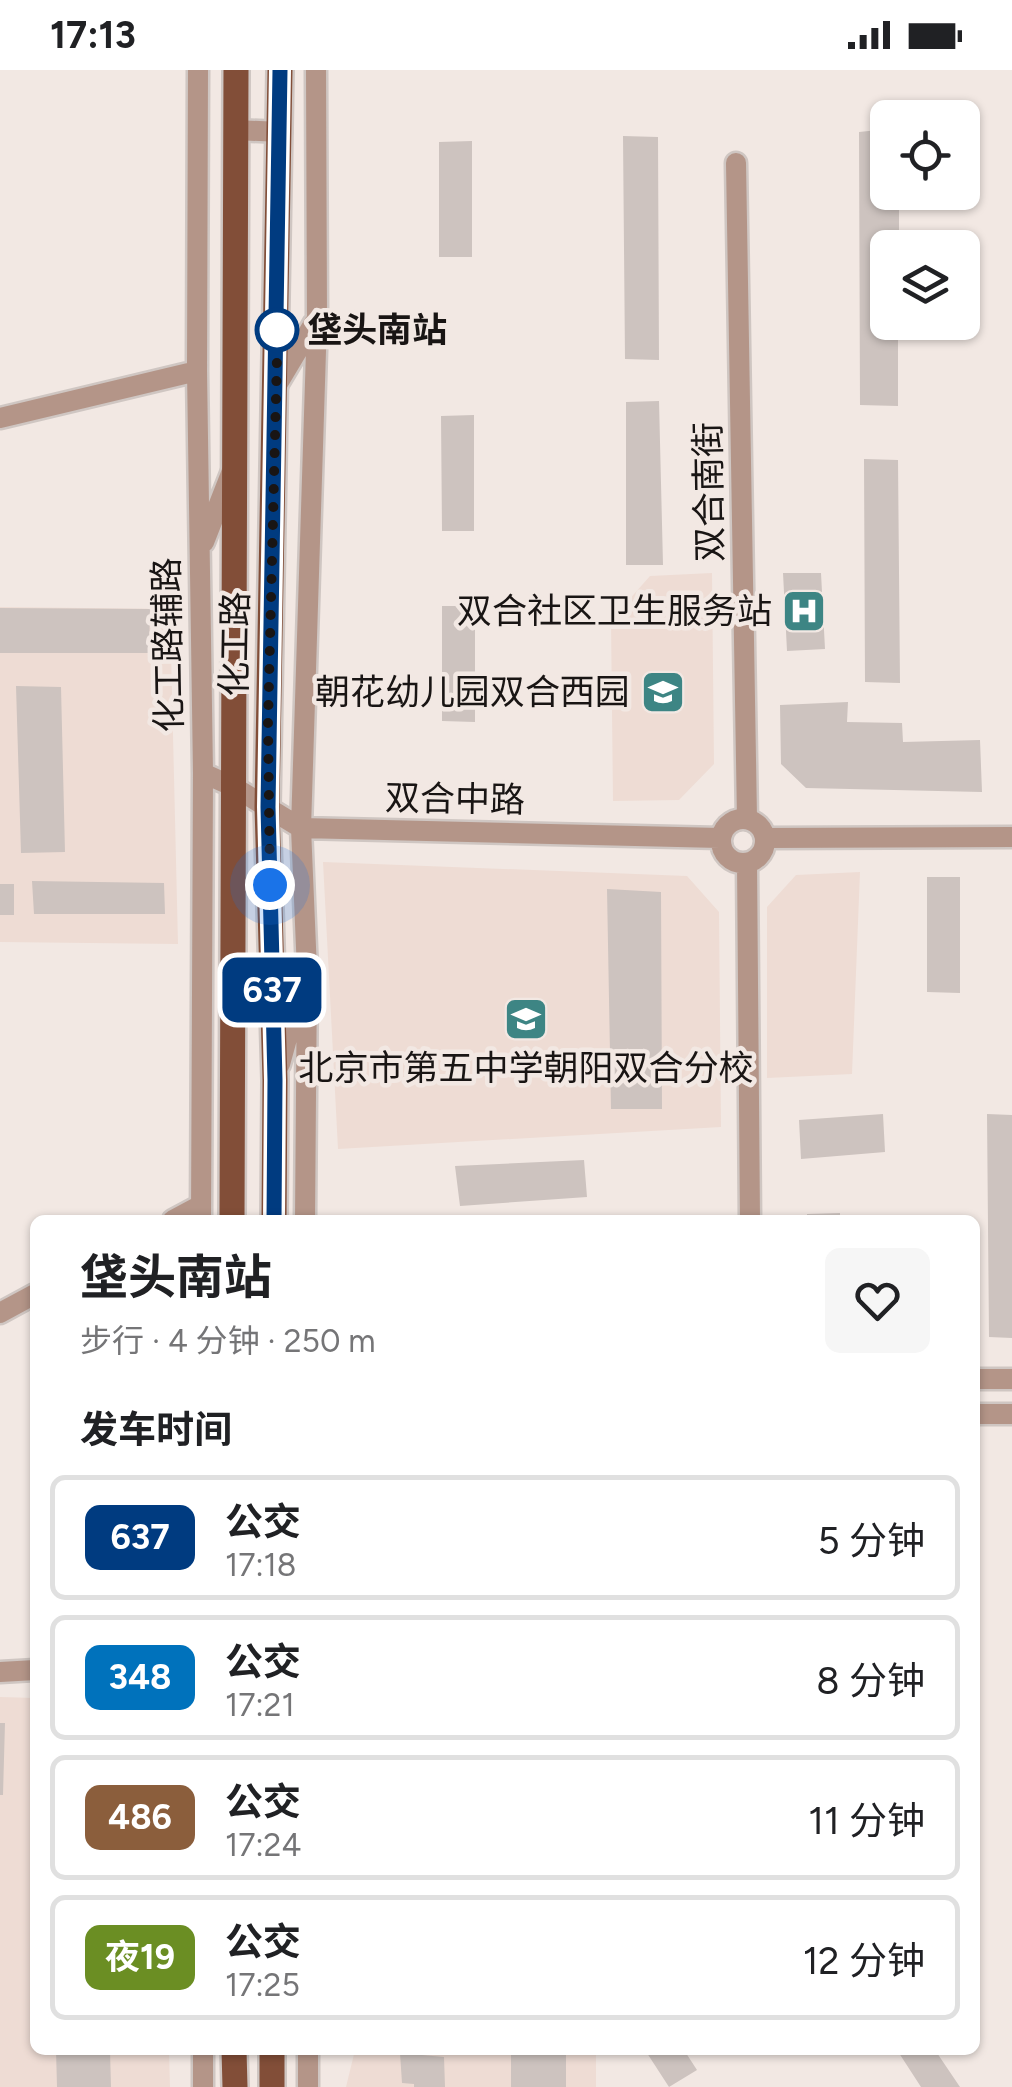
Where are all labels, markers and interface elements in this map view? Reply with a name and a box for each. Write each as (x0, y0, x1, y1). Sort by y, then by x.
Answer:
text: 17:13 (50, 12, 136, 58)
map controls (870, 100, 980, 340)
button: locate (870, 100, 980, 210)
button: layers (870, 230, 980, 340)
marker: 垡头南站 (256, 309, 298, 351)
place label: 垡头南站 (307, 309, 447, 351)
street label: 双合南街 (687, 422, 731, 562)
street label: 化工路辅路 (145, 557, 191, 733)
hospital icon: 双合社区卫生服务站 (781, 588, 827, 634)
place label: 双合社区卫生服务站 (457, 590, 772, 632)
street label: 化工路 (213, 591, 257, 697)
school or university icon: 朝花幼儿园双合西园 (640, 669, 686, 715)
place label: 朝花幼儿园双合西园 (315, 671, 630, 713)
street label: 双合中路 (385, 777, 525, 821)
your location (245, 860, 295, 910)
line badge: 637 (214, 958, 330, 1022)
text: 637 (242, 969, 302, 1011)
school or university icon: 北京市第五中学朝阳双合分校 (503, 996, 549, 1042)
place label: 北京市第五中学朝阳双合分校 (298, 1047, 754, 1089)
text: 垡头南站 (80, 1248, 272, 1306)
button: heart (825, 1248, 930, 1353)
text: 步行 · 4 分钟 · 250 m (80, 1322, 376, 1360)
text: 发车时间 (80, 1407, 232, 1453)
text: 公交 (225, 1499, 301, 1545)
text: 637 (110, 1516, 170, 1558)
text: 5 分钟 (818, 1518, 925, 1564)
text: 17:18 (225, 1546, 296, 1584)
text: 公交 (225, 1639, 301, 1685)
text: 348 (108, 1656, 172, 1698)
text: 8 分钟 (816, 1658, 925, 1704)
text: 17:21 (225, 1686, 295, 1724)
text: 公交 (225, 1779, 301, 1825)
text: 486 (108, 1796, 172, 1838)
text: 11 分钟 (808, 1798, 925, 1844)
text: 17:24 (225, 1826, 301, 1864)
text: 公交 (225, 1919, 301, 1965)
text: 夜19 (105, 1936, 175, 1978)
text: 12 分钟 (803, 1938, 925, 1984)
text: 17:25 (225, 1966, 300, 2004)

